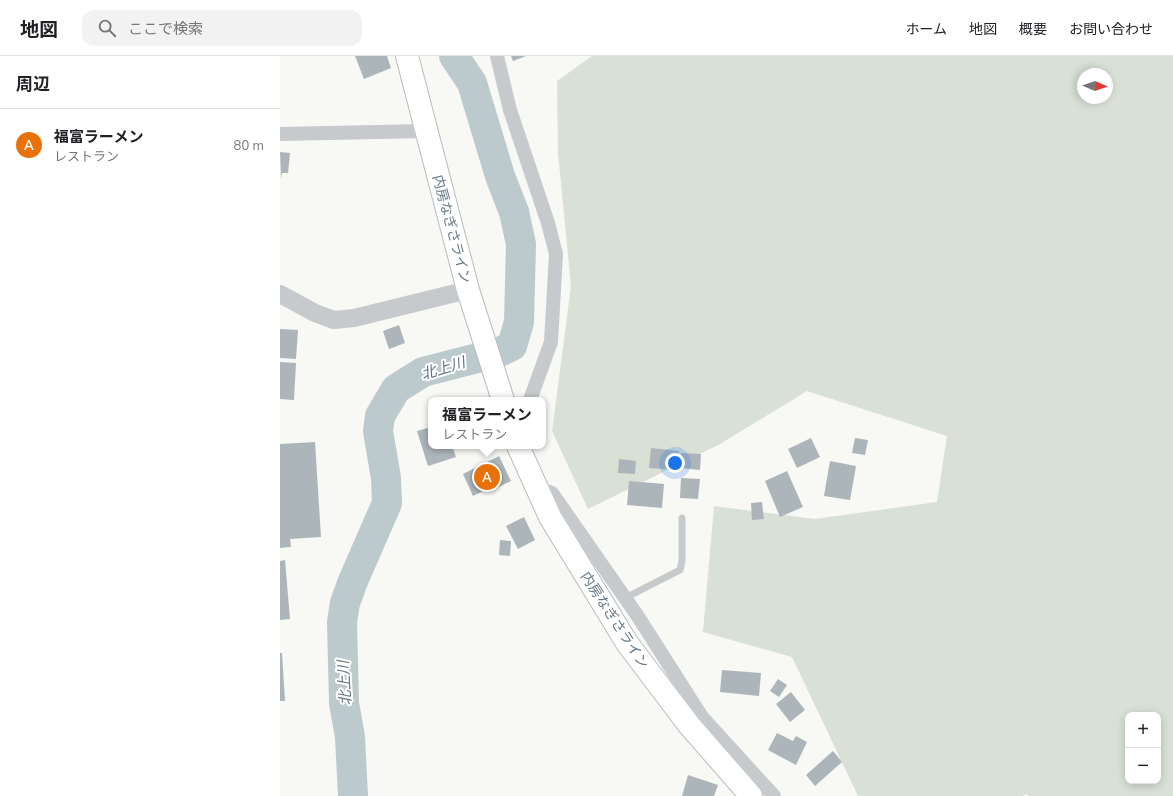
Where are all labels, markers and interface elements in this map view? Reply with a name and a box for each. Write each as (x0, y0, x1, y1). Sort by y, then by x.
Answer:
search box (82, 10, 362, 46)
text: 地図 (20, 17, 58, 41)
icon: search (96, 17, 118, 39)
text: ここで検索 (128, 19, 203, 38)
text: ホーム (905, 20, 947, 38)
text: 地図 (969, 20, 997, 38)
text: 概要 (1019, 20, 1047, 38)
text: お問い合わせ (1069, 20, 1153, 38)
north arrow (1077, 68, 1113, 104)
text: 周辺 (16, 73, 50, 94)
text: 福富ラーメン (54, 127, 143, 146)
text: A (24, 137, 34, 153)
text: 80 m (234, 137, 264, 153)
text: レストラン (54, 148, 119, 164)
street label: 内房なぎさライン (429, 173, 475, 285)
water label: 北上川 (419, 352, 469, 384)
popup (428, 397, 546, 449)
text: 福富ラーメン (442, 405, 532, 424)
text: レストラン (442, 426, 507, 442)
your location (665, 453, 685, 473)
pin: A (474, 462, 500, 492)
street label: 内房なぎさライン (577, 568, 653, 672)
water label: 北上川 (333, 658, 355, 706)
map controls (1125, 712, 1161, 784)
button: + (1125, 712, 1161, 748)
button: − (1125, 748, 1161, 784)

